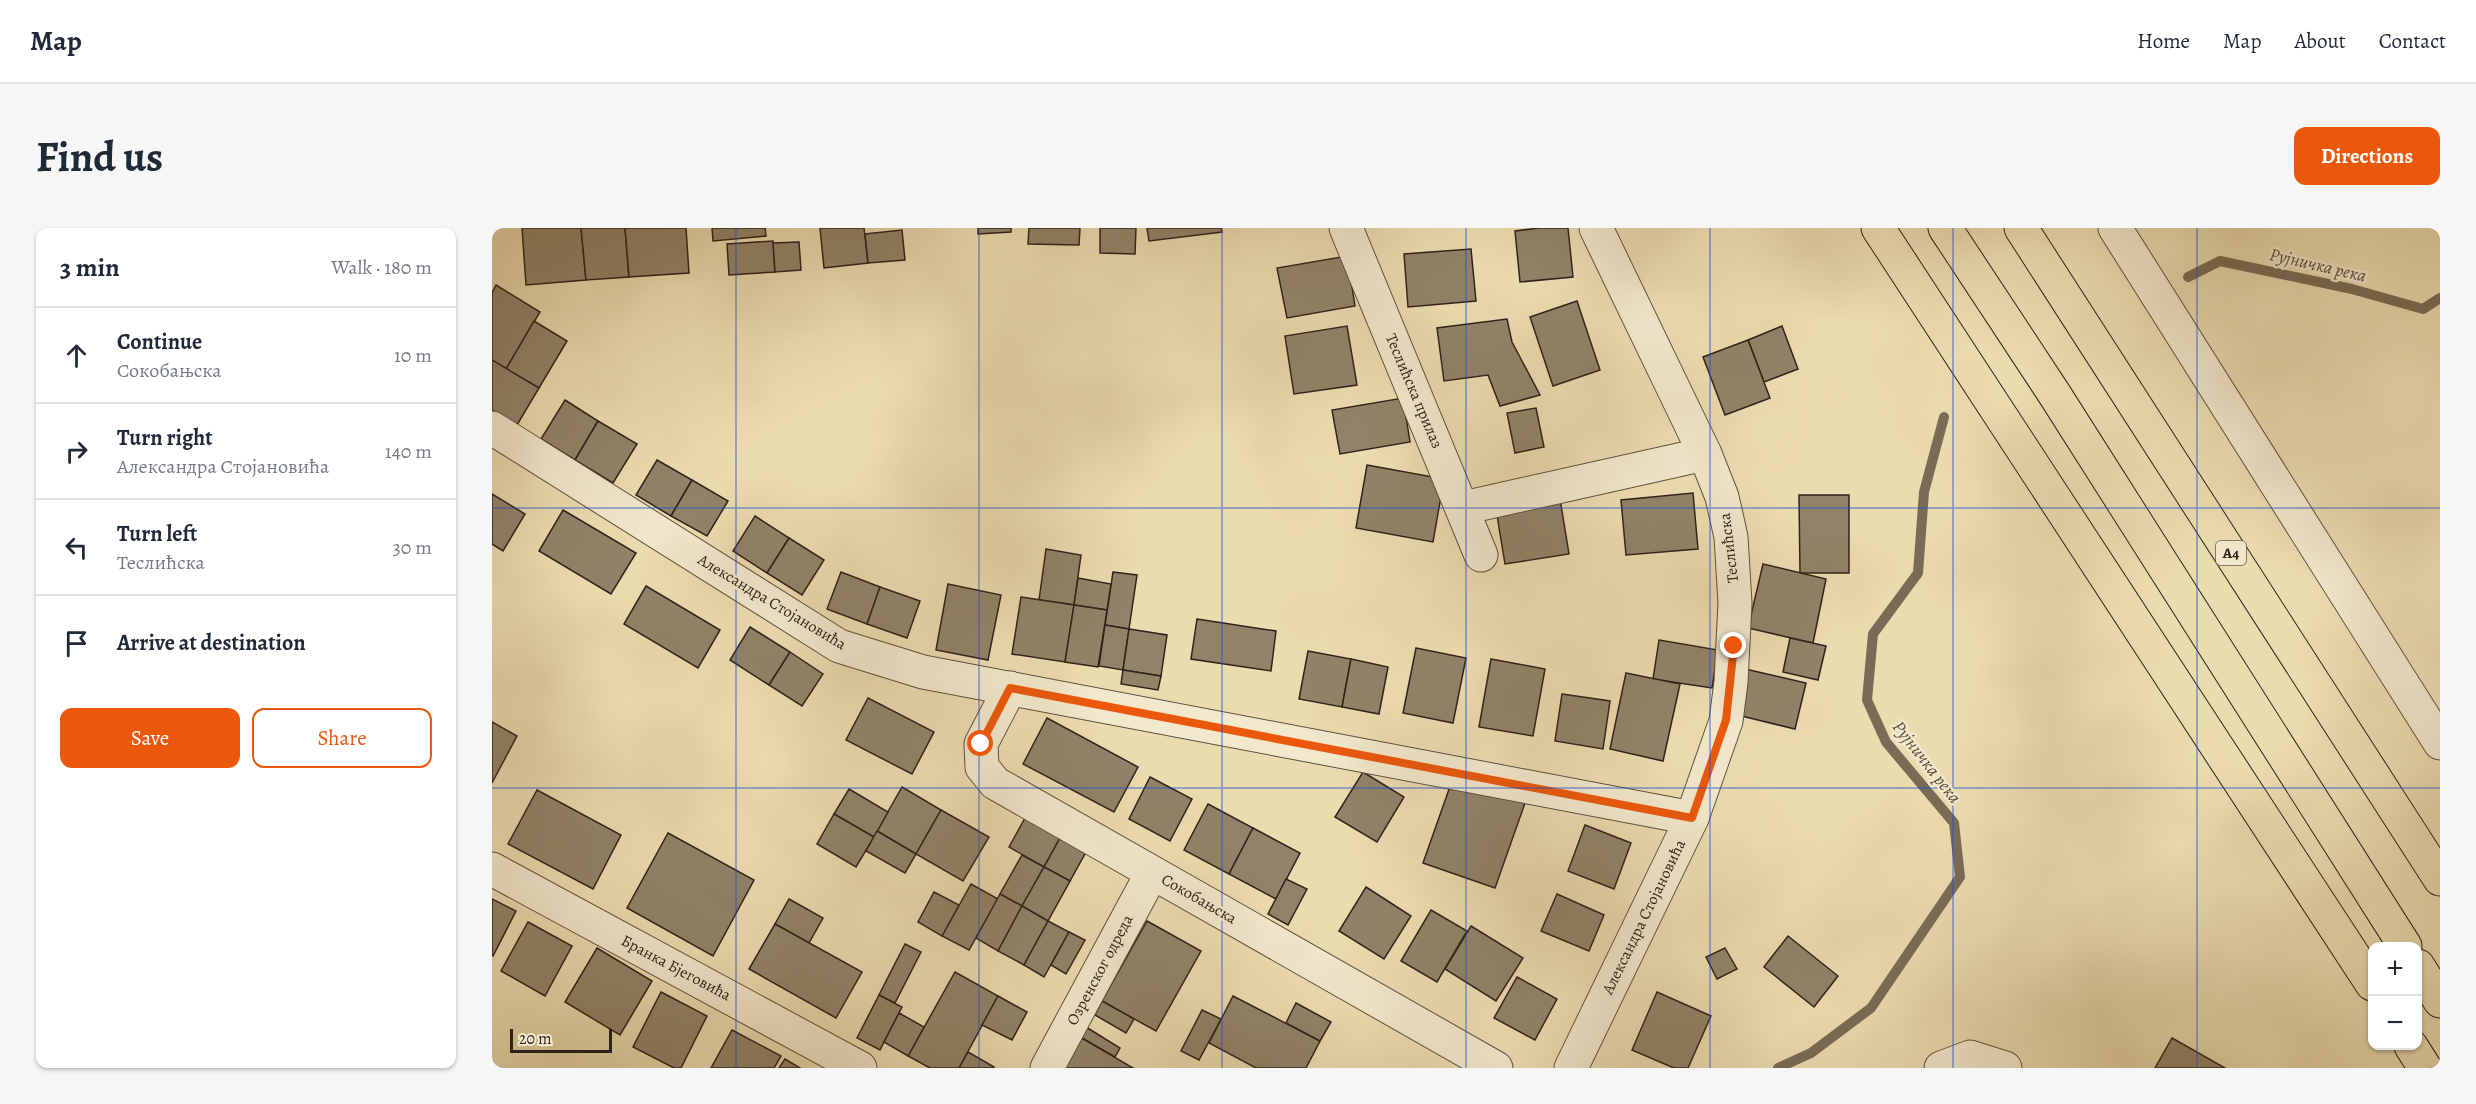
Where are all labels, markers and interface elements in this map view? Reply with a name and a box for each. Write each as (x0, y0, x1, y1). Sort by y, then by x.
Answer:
text: Map (30, 22, 82, 60)
text: Home (2137, 27, 2190, 55)
text: Map (2223, 27, 2261, 55)
text: About (2294, 27, 2346, 55)
text: Contact (2379, 27, 2446, 55)
button: Directions (2294, 127, 2440, 185)
text: Find us (36, 128, 163, 185)
water label: Рујничка река (2267, 242, 2369, 288)
text: 3 min (60, 250, 120, 285)
text: Walk · 180 m (331, 254, 432, 281)
text: Continue (117, 327, 202, 357)
street label: Теслићска прилаз (1380, 330, 1448, 452)
icon: ahead (60, 339, 93, 372)
text: 10 m (394, 342, 432, 369)
text: Сокобањска (117, 357, 222, 384)
text: Turn right (117, 423, 213, 453)
icon: right (60, 435, 93, 468)
text: 140 m (385, 438, 432, 465)
text: Александра Стојановића (117, 453, 329, 480)
street label: Теслићска (1714, 511, 1744, 584)
text: Turn left (117, 519, 197, 549)
icon: left (60, 531, 93, 564)
text: 30 m (392, 534, 432, 561)
road number: A4 (2216, 541, 2246, 565)
street label: Александра Стојановића (693, 548, 851, 655)
text: Теслићска (117, 549, 205, 576)
icon: arrive (60, 627, 93, 660)
text: Arrive at destination (117, 628, 306, 658)
route end (1720, 632, 1746, 658)
button: Save (60, 708, 240, 768)
button: Share (252, 708, 432, 768)
water label: Рујничка река (1887, 716, 1967, 808)
route start (967, 730, 993, 756)
street label: Александра Стојановића (1596, 835, 1691, 999)
street label: Сокобањска (1157, 869, 1241, 930)
street label: Озренског одреда (1061, 910, 1139, 1029)
street label: Бранка Бјеговића (617, 930, 735, 1007)
map controls (2368, 942, 2422, 1050)
button: + (2368, 942, 2422, 996)
button: − (2368, 996, 2422, 1050)
scale bar (510, 1026, 612, 1054)
text: 20 m (519, 1028, 552, 1050)

